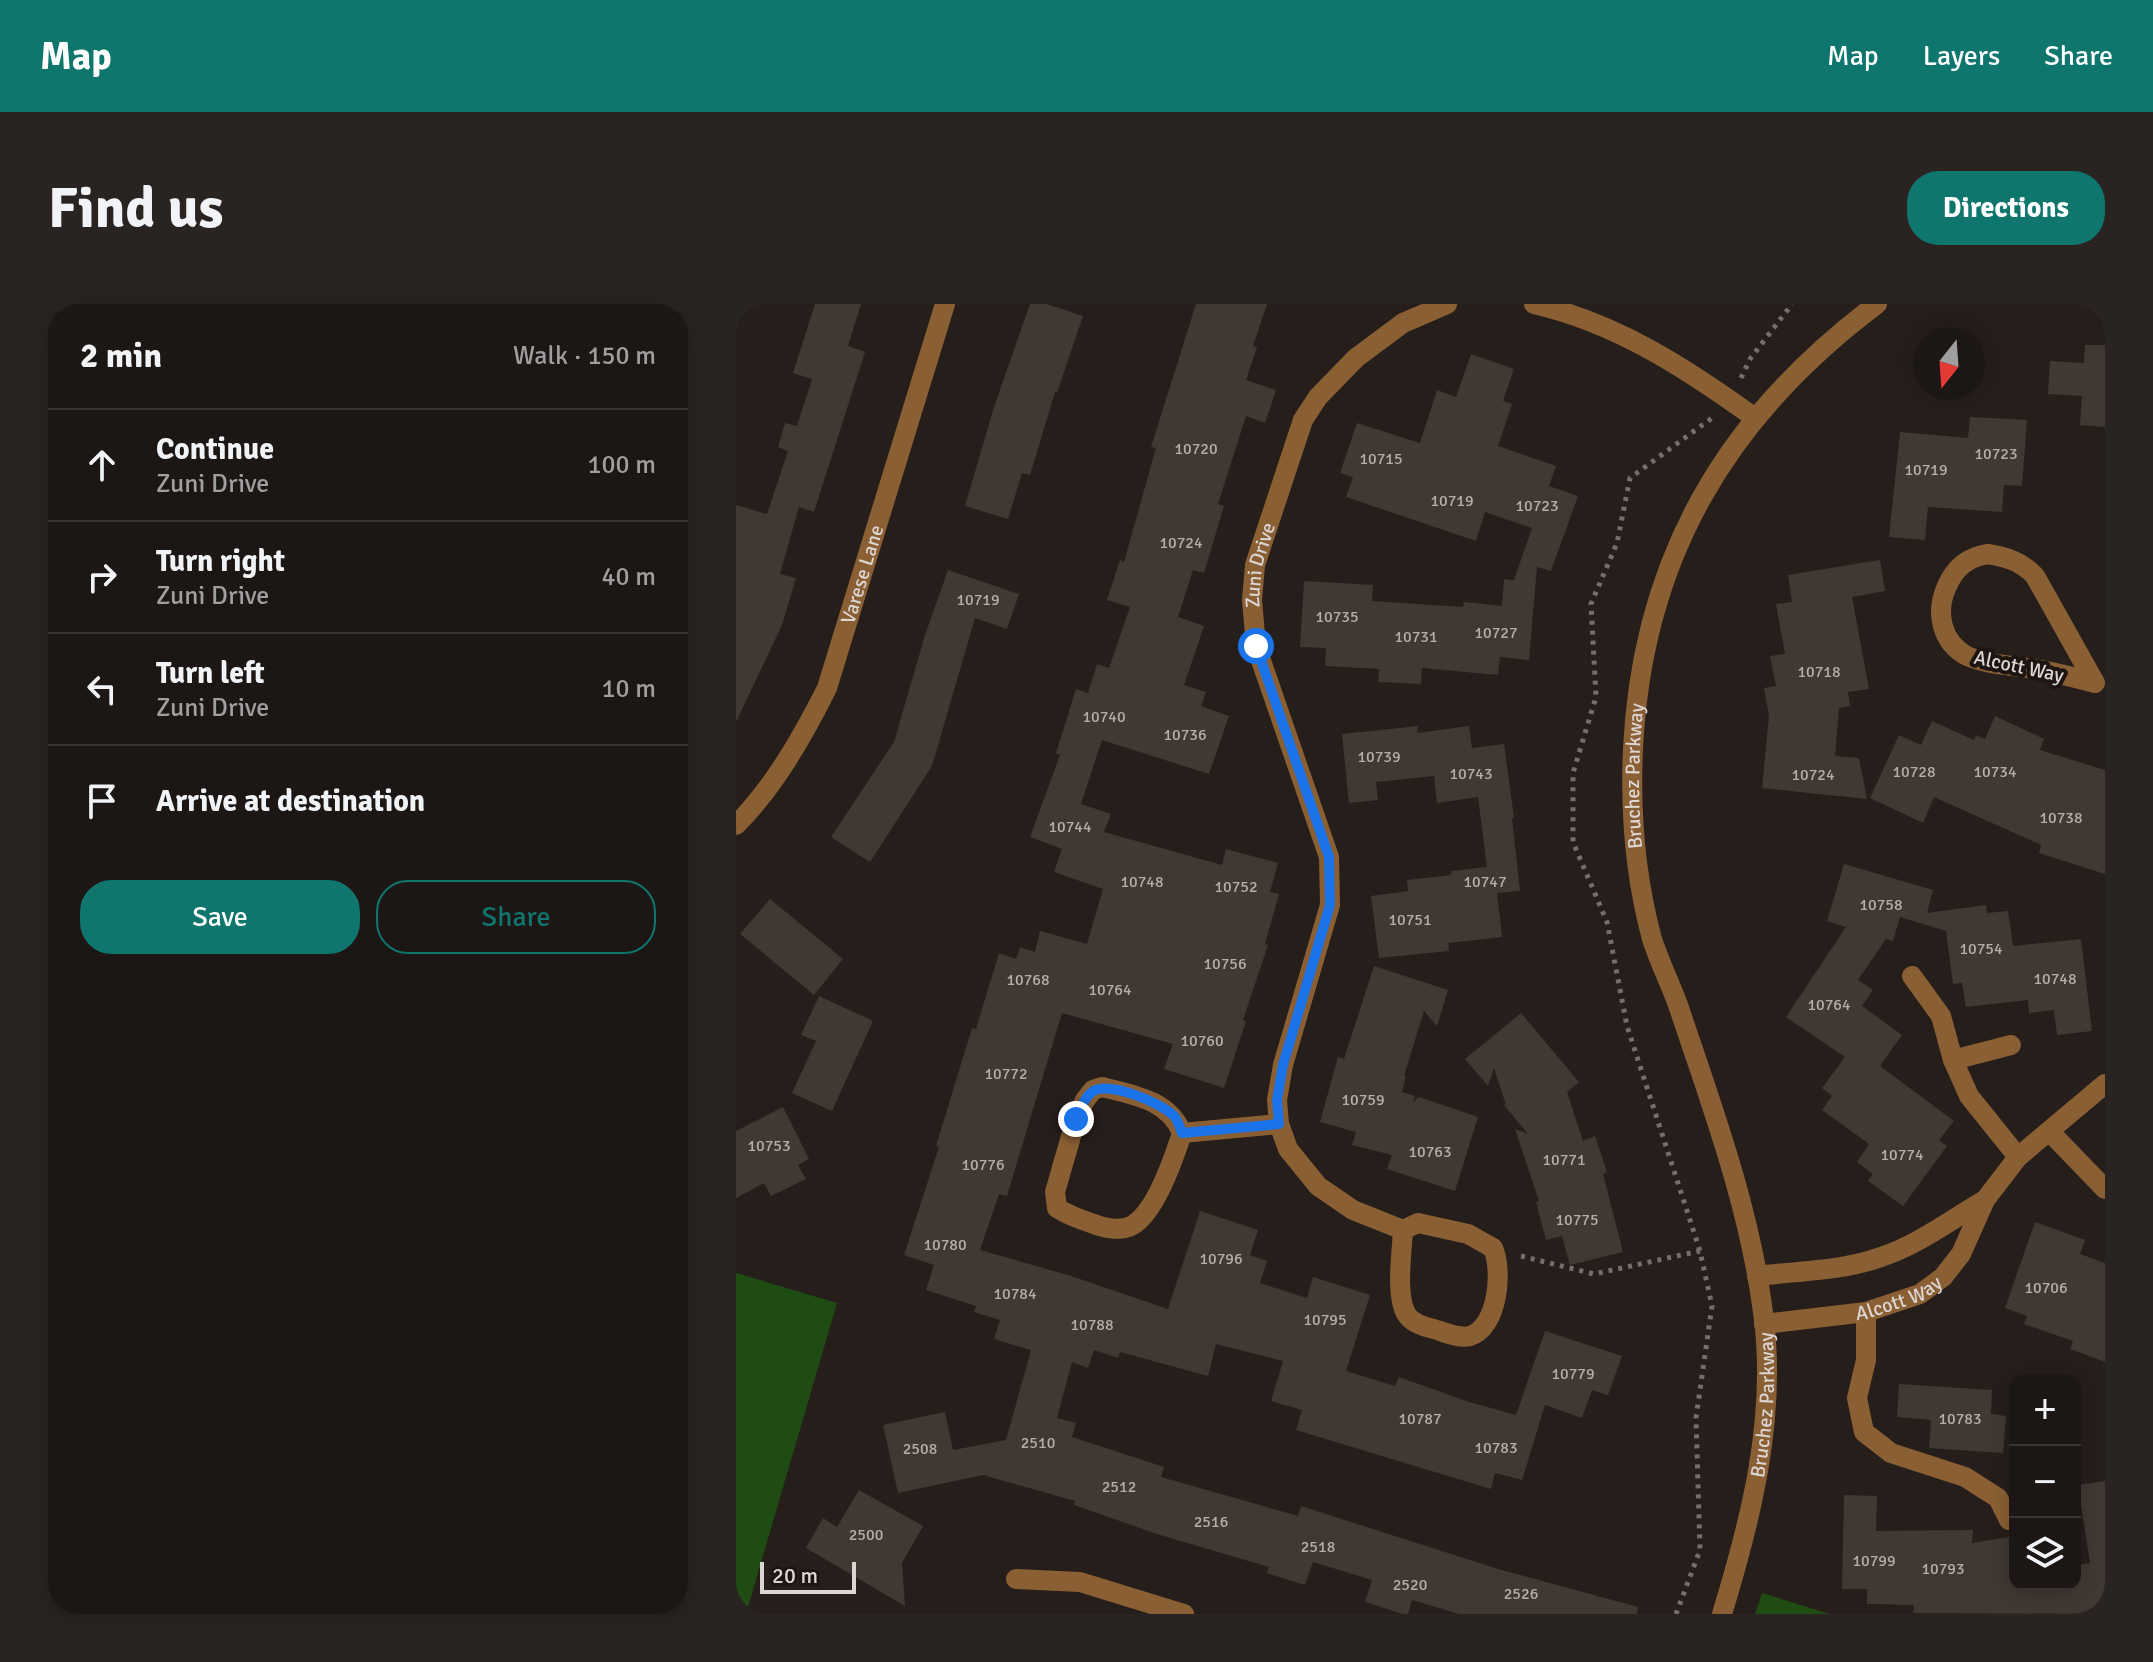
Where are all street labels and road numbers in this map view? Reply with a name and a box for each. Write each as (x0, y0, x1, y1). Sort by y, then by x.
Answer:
street label: Zuni Drive (1240, 519, 1281, 609)
street label: Varese Lane (835, 522, 889, 627)
street label: Alcott Way (1972, 645, 2067, 688)
street label: Bruchez Parkway (1620, 701, 1650, 850)
street label: Alcott Way (1854, 1270, 1948, 1326)
street label: Bruchez Parkway (1745, 1331, 1780, 1480)

